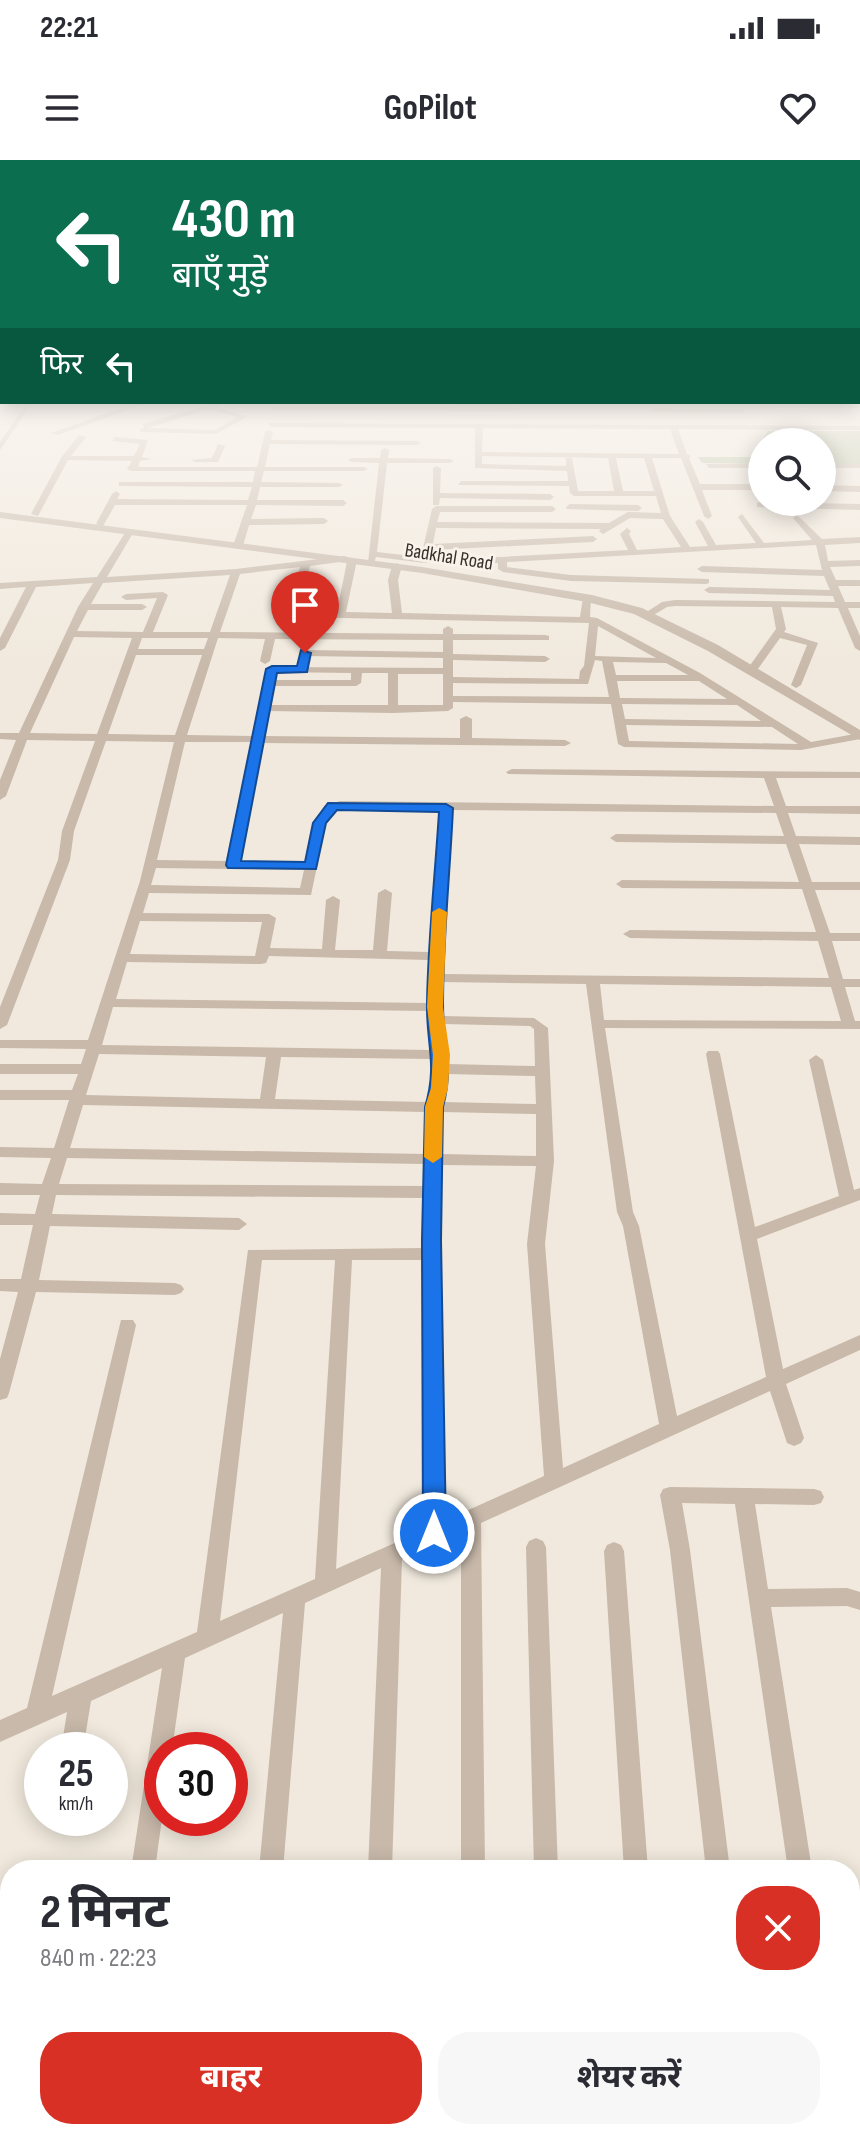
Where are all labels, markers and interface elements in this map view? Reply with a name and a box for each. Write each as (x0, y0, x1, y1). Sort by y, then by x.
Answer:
text: 22:21 (40, 10, 98, 46)
icon: menu (40, 86, 84, 130)
icon: heart (776, 86, 820, 130)
text: GoPilot (383, 87, 477, 130)
text: 430 m (172, 187, 296, 254)
icon: left (40, 192, 144, 296)
text: बाएँ मुड़ें (172, 255, 268, 298)
icon: left (99, 344, 143, 388)
text: फिर (40, 347, 83, 383)
map controls (748, 428, 836, 516)
button: search (748, 428, 836, 516)
street label: Badkhal Road (403, 538, 495, 576)
pin (271, 571, 339, 653)
icon: arrive (283, 583, 327, 627)
position arrow (392, 1491, 476, 1575)
speed limit sign: 30 (144, 1732, 248, 1836)
text: 25 (58, 1750, 94, 1798)
text: km/h (59, 1792, 93, 1816)
text: 2 मिनट (40, 1884, 169, 1941)
button: close (736, 1886, 820, 1970)
text: 840 m · 22:23 (40, 1943, 157, 1974)
button: बाहर (40, 2032, 422, 2124)
button: शेयर करें (438, 2032, 820, 2124)

